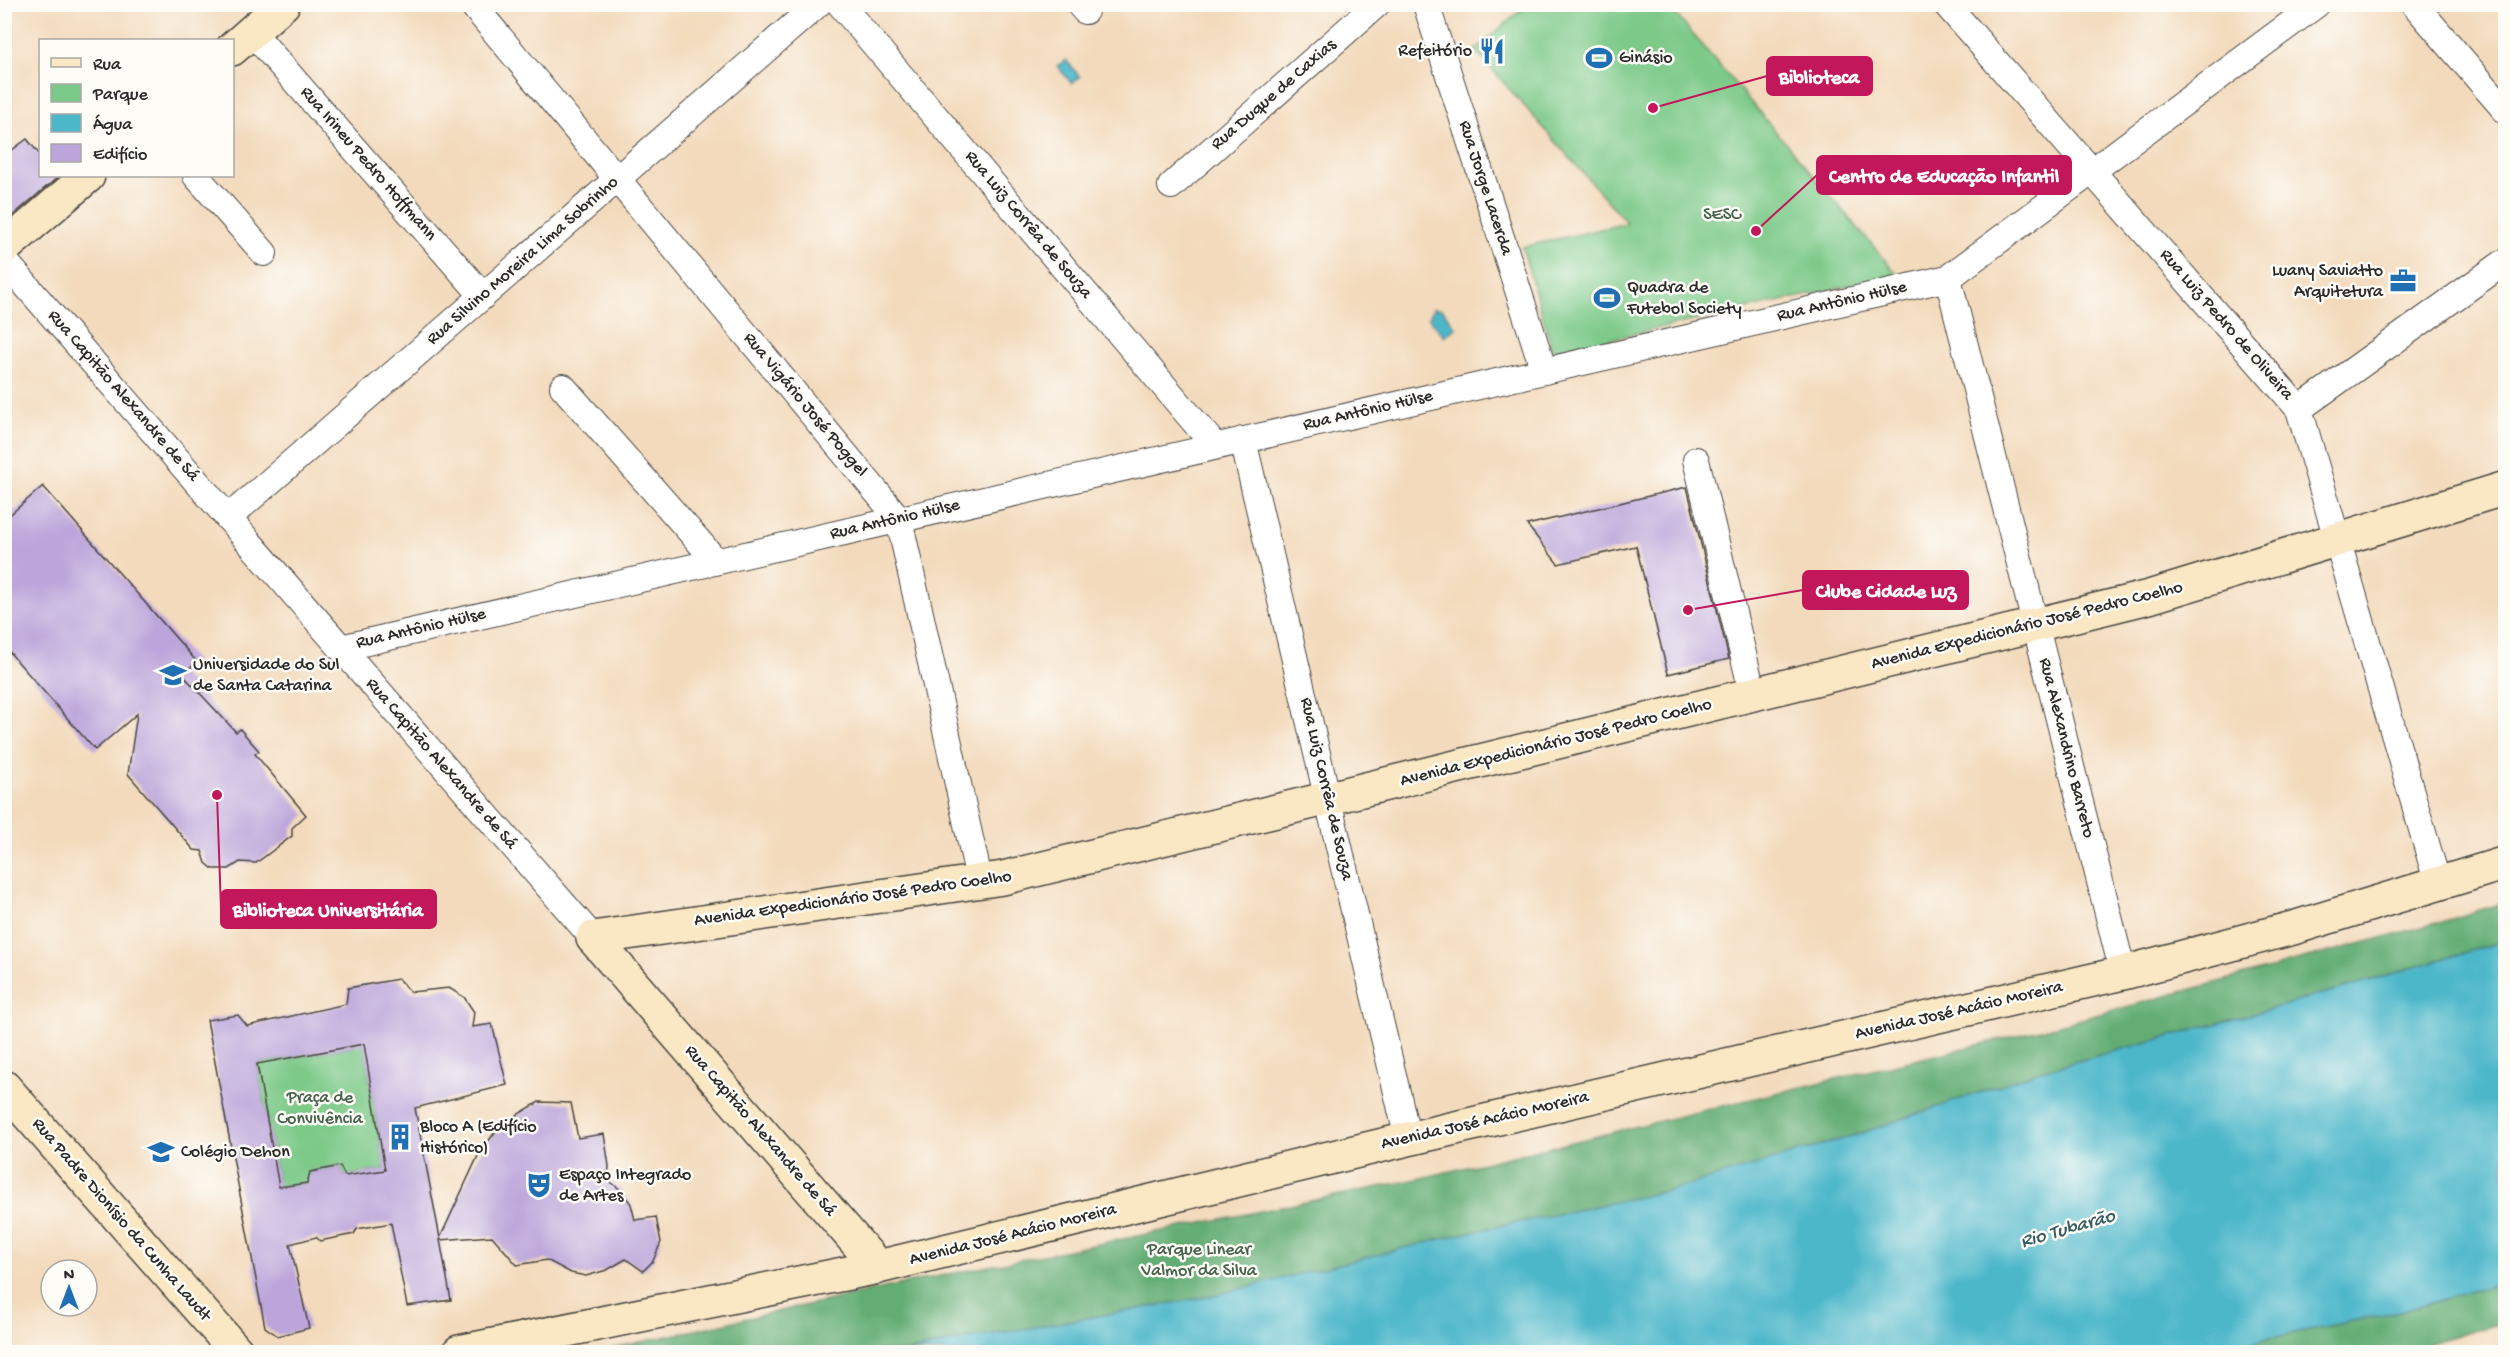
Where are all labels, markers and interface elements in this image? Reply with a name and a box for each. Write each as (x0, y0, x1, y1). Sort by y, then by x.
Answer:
street label: Rua Duque de Caxias (1207, 34, 1342, 155)
restaurant icon: Refeitório (1477, 36, 1507, 66)
legend (39, 39, 234, 177)
place label: Refeitório (1398, 41, 1472, 62)
sports icon: Ginásio (1584, 43, 1614, 73)
place label: Ginásio (1619, 48, 1673, 69)
text: Rua (93, 55, 122, 76)
callout: Biblioteca (1767, 57, 1872, 95)
text: Biblioteca (1778, 68, 1860, 91)
street label: Rua Irineu Pedro Hoffmann (295, 83, 441, 246)
text: Parque (92, 85, 149, 106)
text: Água (93, 114, 133, 136)
street label: Rua Jorge Lacerda (1453, 118, 1517, 259)
text: Edifício (93, 145, 147, 166)
street label: Rua Luiz Corrêa de Souza (960, 147, 1097, 304)
callout: Centro de Educação Infantil (1817, 156, 2071, 194)
text: Centro de Educação Infantil (1828, 167, 2060, 190)
street label: Rua Silvino Moreira Lima Sobrinho (423, 172, 623, 350)
park label: SESC (1703, 205, 1742, 226)
street label: Rua Luiz Pedro de Oliveira (2155, 245, 2298, 406)
place label: Luany Saviatto Arquitetura (2272, 261, 2384, 303)
office icon: Luany Saviatto Arquitetura (2388, 266, 2418, 296)
street label: Rua Antônio Hülse (1775, 277, 1910, 327)
place label: Quadra de Futebol Society (1626, 278, 1742, 320)
sports icon: Quadra de Futebol Society (1592, 283, 1622, 313)
street label: Rua Capitão Alexandre de Sá (43, 306, 204, 487)
street label: Rua Vigário José Poggel (738, 328, 872, 482)
street label: Rua Antônio Hülse (1301, 386, 1436, 436)
street label: Rua Antônio Hülse (828, 495, 963, 545)
callout: Clube Cidade Luz (1803, 571, 1968, 609)
street label: Avenida Expedicionário José Pedro Coelho (1869, 577, 2185, 675)
text: Clube Cidade Luz (1815, 582, 1957, 605)
street label: Rua Antônio Hülse (354, 604, 489, 654)
place label: Universidade do Sul de Santa Catarina (193, 655, 340, 697)
street label: Rua Alexandrino Barreto (2033, 656, 2099, 840)
school or university icon: Universidade do Sul de Santa Catarina (158, 660, 188, 690)
street label: Rua Capitão Alexandre de Sá (361, 674, 522, 855)
street label: Avenida Expedicionário José Pedro Coelho (1398, 694, 1714, 792)
street label: Rua Luiz Corrêa de Souza (1295, 696, 1357, 883)
street label: Avenida Expedicionário José Pedro Coelho (693, 866, 1013, 932)
callout: Biblioteca Universitária (221, 890, 436, 928)
text: Biblioteca Universitária (232, 901, 424, 924)
street label: Avenida José Acácio Moreira (1853, 977, 2066, 1045)
street label: Rua Capitão Alexandre de Sá (680, 1041, 841, 1222)
street label: Avenida José Acácio Moreira (1379, 1087, 1592, 1155)
park label: Praça de Convivência (277, 1088, 364, 1130)
street label: Rua Padre Dionísio da Cunha Laudt (27, 1114, 216, 1327)
place label: Bloco A (Edifício Histórico) (419, 1117, 537, 1159)
building icon: Bloco A (Edifício Histórico) (385, 1122, 415, 1152)
school or university icon: Colégio Dehon (146, 1137, 176, 1167)
place label: Colégio Dehon (181, 1142, 290, 1163)
place label: Espaço Integrado de Artes (559, 1165, 691, 1207)
theatre icon: Espaço Integrado de Artes (524, 1170, 554, 1200)
street label: Avenida José Acácio Moreira (907, 1199, 1119, 1271)
water label: Rio Tubarão (2018, 1205, 2119, 1254)
park label: Parque Linear Valmor da Silva (1140, 1240, 1258, 1282)
north arrow (39, 1258, 99, 1318)
text: N (64, 1267, 75, 1286)

